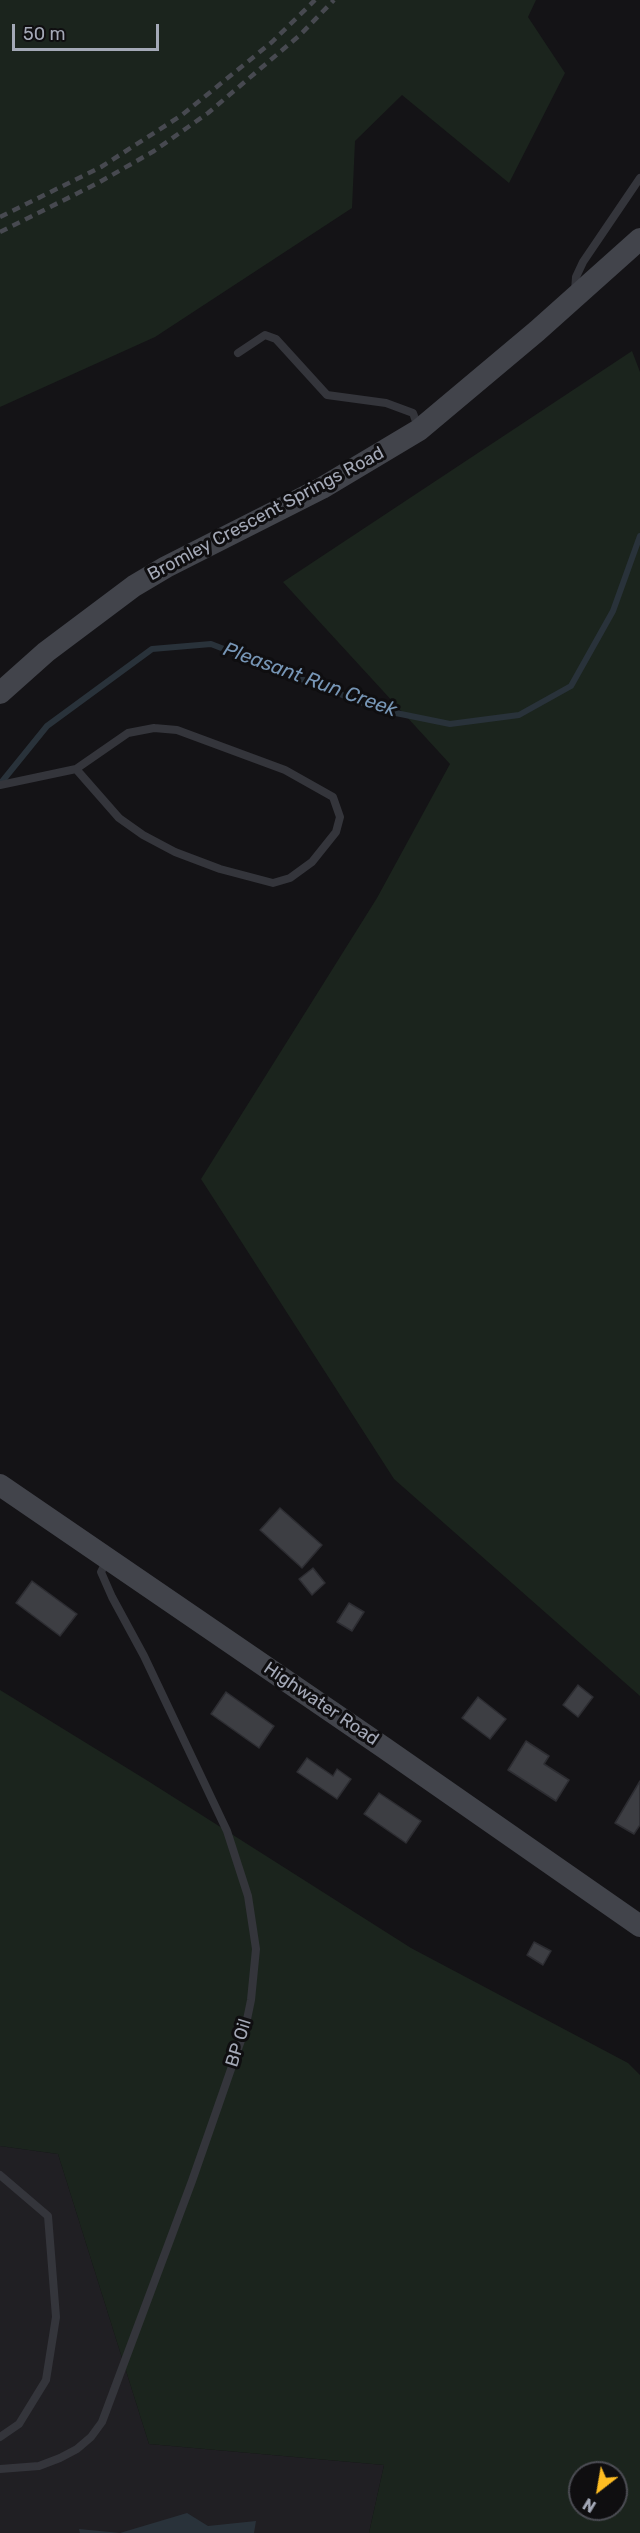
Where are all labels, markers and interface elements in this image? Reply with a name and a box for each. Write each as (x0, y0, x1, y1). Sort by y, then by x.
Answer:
scale bar (15, 12, 162, 50)
text: 50 m (23, 23, 66, 45)
street label: Bromley Crescent Springs Road (144, 442, 388, 586)
water label: Pleasant Run Creek (220, 637, 400, 723)
street label: Highwater Road (259, 1658, 383, 1750)
street label: BP Oil (222, 2016, 256, 2070)
north arrow (568, 2461, 628, 2521)
text: N (580, 2494, 599, 2516)

